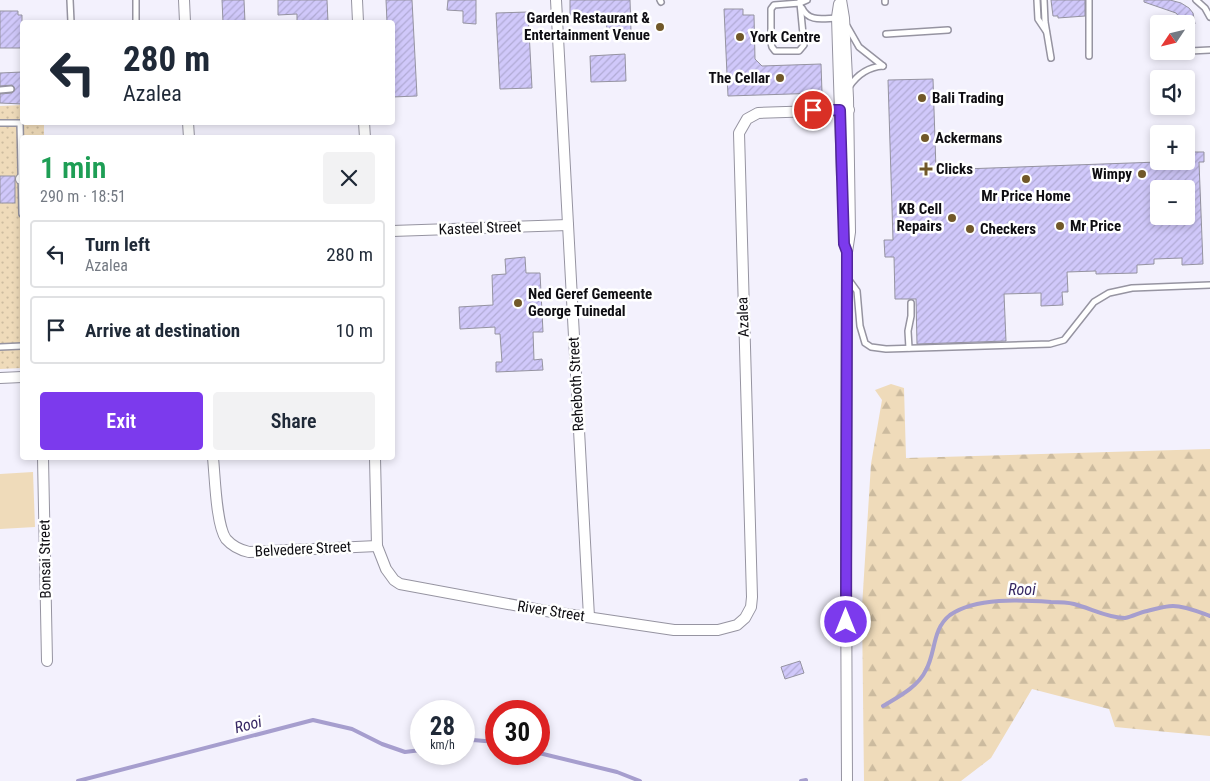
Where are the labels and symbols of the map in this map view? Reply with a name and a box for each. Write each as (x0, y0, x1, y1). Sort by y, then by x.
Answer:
place label: Garden Restaurant & Entertainment Venue (524, 9, 650, 44)
north arrow (1150, 15, 1195, 60)
marker: Garden Restaurant & Entertainment Venue (654, 21, 666, 33)
place label: York Centre (750, 28, 820, 46)
marker: York Centre (734, 31, 746, 43)
place label: The Cellar (709, 69, 770, 87)
marker: The Cellar (774, 72, 786, 84)
pin (792, 89, 834, 131)
place label: Bali Trading (932, 89, 1004, 107)
marker: Bali Trading (916, 92, 928, 104)
place label: Ackermans (935, 129, 1003, 147)
marker: Ackermans (919, 132, 931, 144)
place label: Clicks (936, 160, 973, 178)
marker: Clicks (920, 163, 932, 175)
place label: Wimpy (1092, 165, 1132, 183)
marker: Wimpy (1136, 168, 1148, 180)
marker: Mr Price Home (1020, 173, 1032, 185)
place label: Mr Price Home (981, 187, 1071, 205)
place label: KB Cell Repairs (896, 200, 942, 235)
marker: KB Cell Repairs (946, 212, 958, 224)
place label: Mr Price (1070, 217, 1121, 235)
street label: Kasteel Street (438, 218, 522, 238)
place label: Checkers (980, 220, 1036, 238)
marker: Mr Price (1054, 220, 1066, 232)
marker: Checkers (964, 223, 976, 235)
place label: Ned Geref Gemeente George Tuinedal (528, 285, 652, 320)
marker: Ned Geref Gemeente George Tuinedal (512, 297, 524, 309)
street label: Azalea (733, 297, 753, 337)
street label: Reheboth Street (565, 336, 587, 432)
street label: Bonsai Street (35, 519, 55, 599)
street label: Belvedere Street (254, 537, 352, 561)
water label: Rooi (1008, 580, 1036, 599)
position arrow (819, 595, 871, 647)
street label: River Street (516, 597, 586, 625)
speed limit sign: 30 (485, 700, 550, 765)
water label: Rooi (232, 712, 264, 737)

